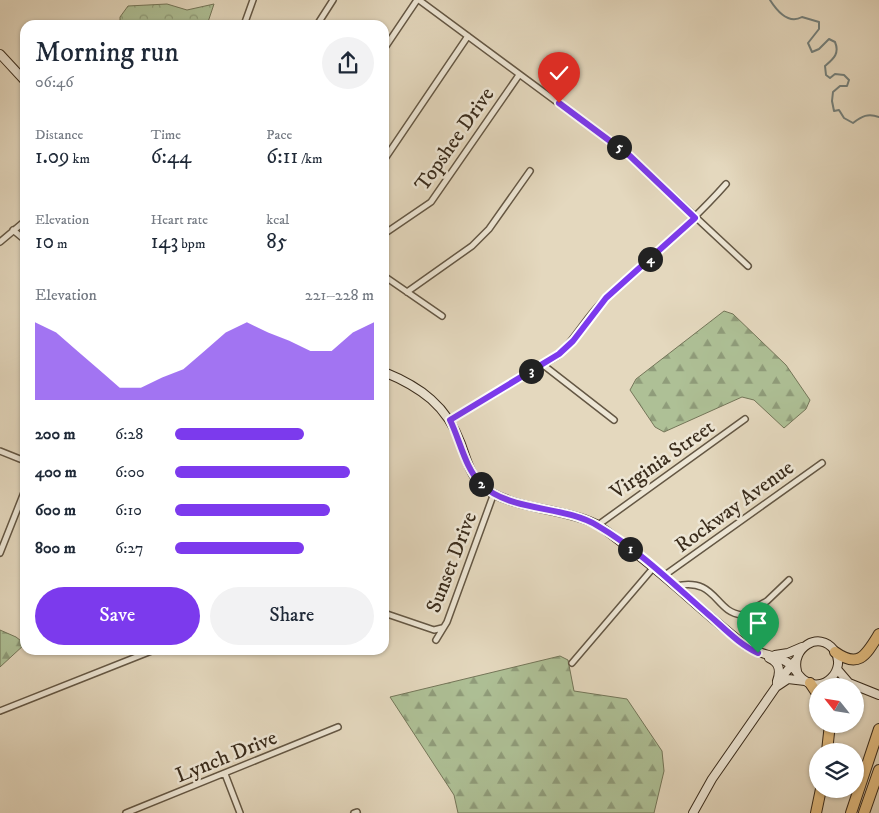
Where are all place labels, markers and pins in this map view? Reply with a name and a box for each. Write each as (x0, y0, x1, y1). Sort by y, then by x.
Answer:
pin (538, 52, 580, 103)
pin: 5 (606, 134, 632, 160)
pin: 4 (638, 246, 662, 272)
pin: 3 (518, 358, 544, 384)
pin: 2 (468, 472, 494, 496)
pin: 1 (618, 536, 642, 562)
pin (737, 602, 779, 653)

